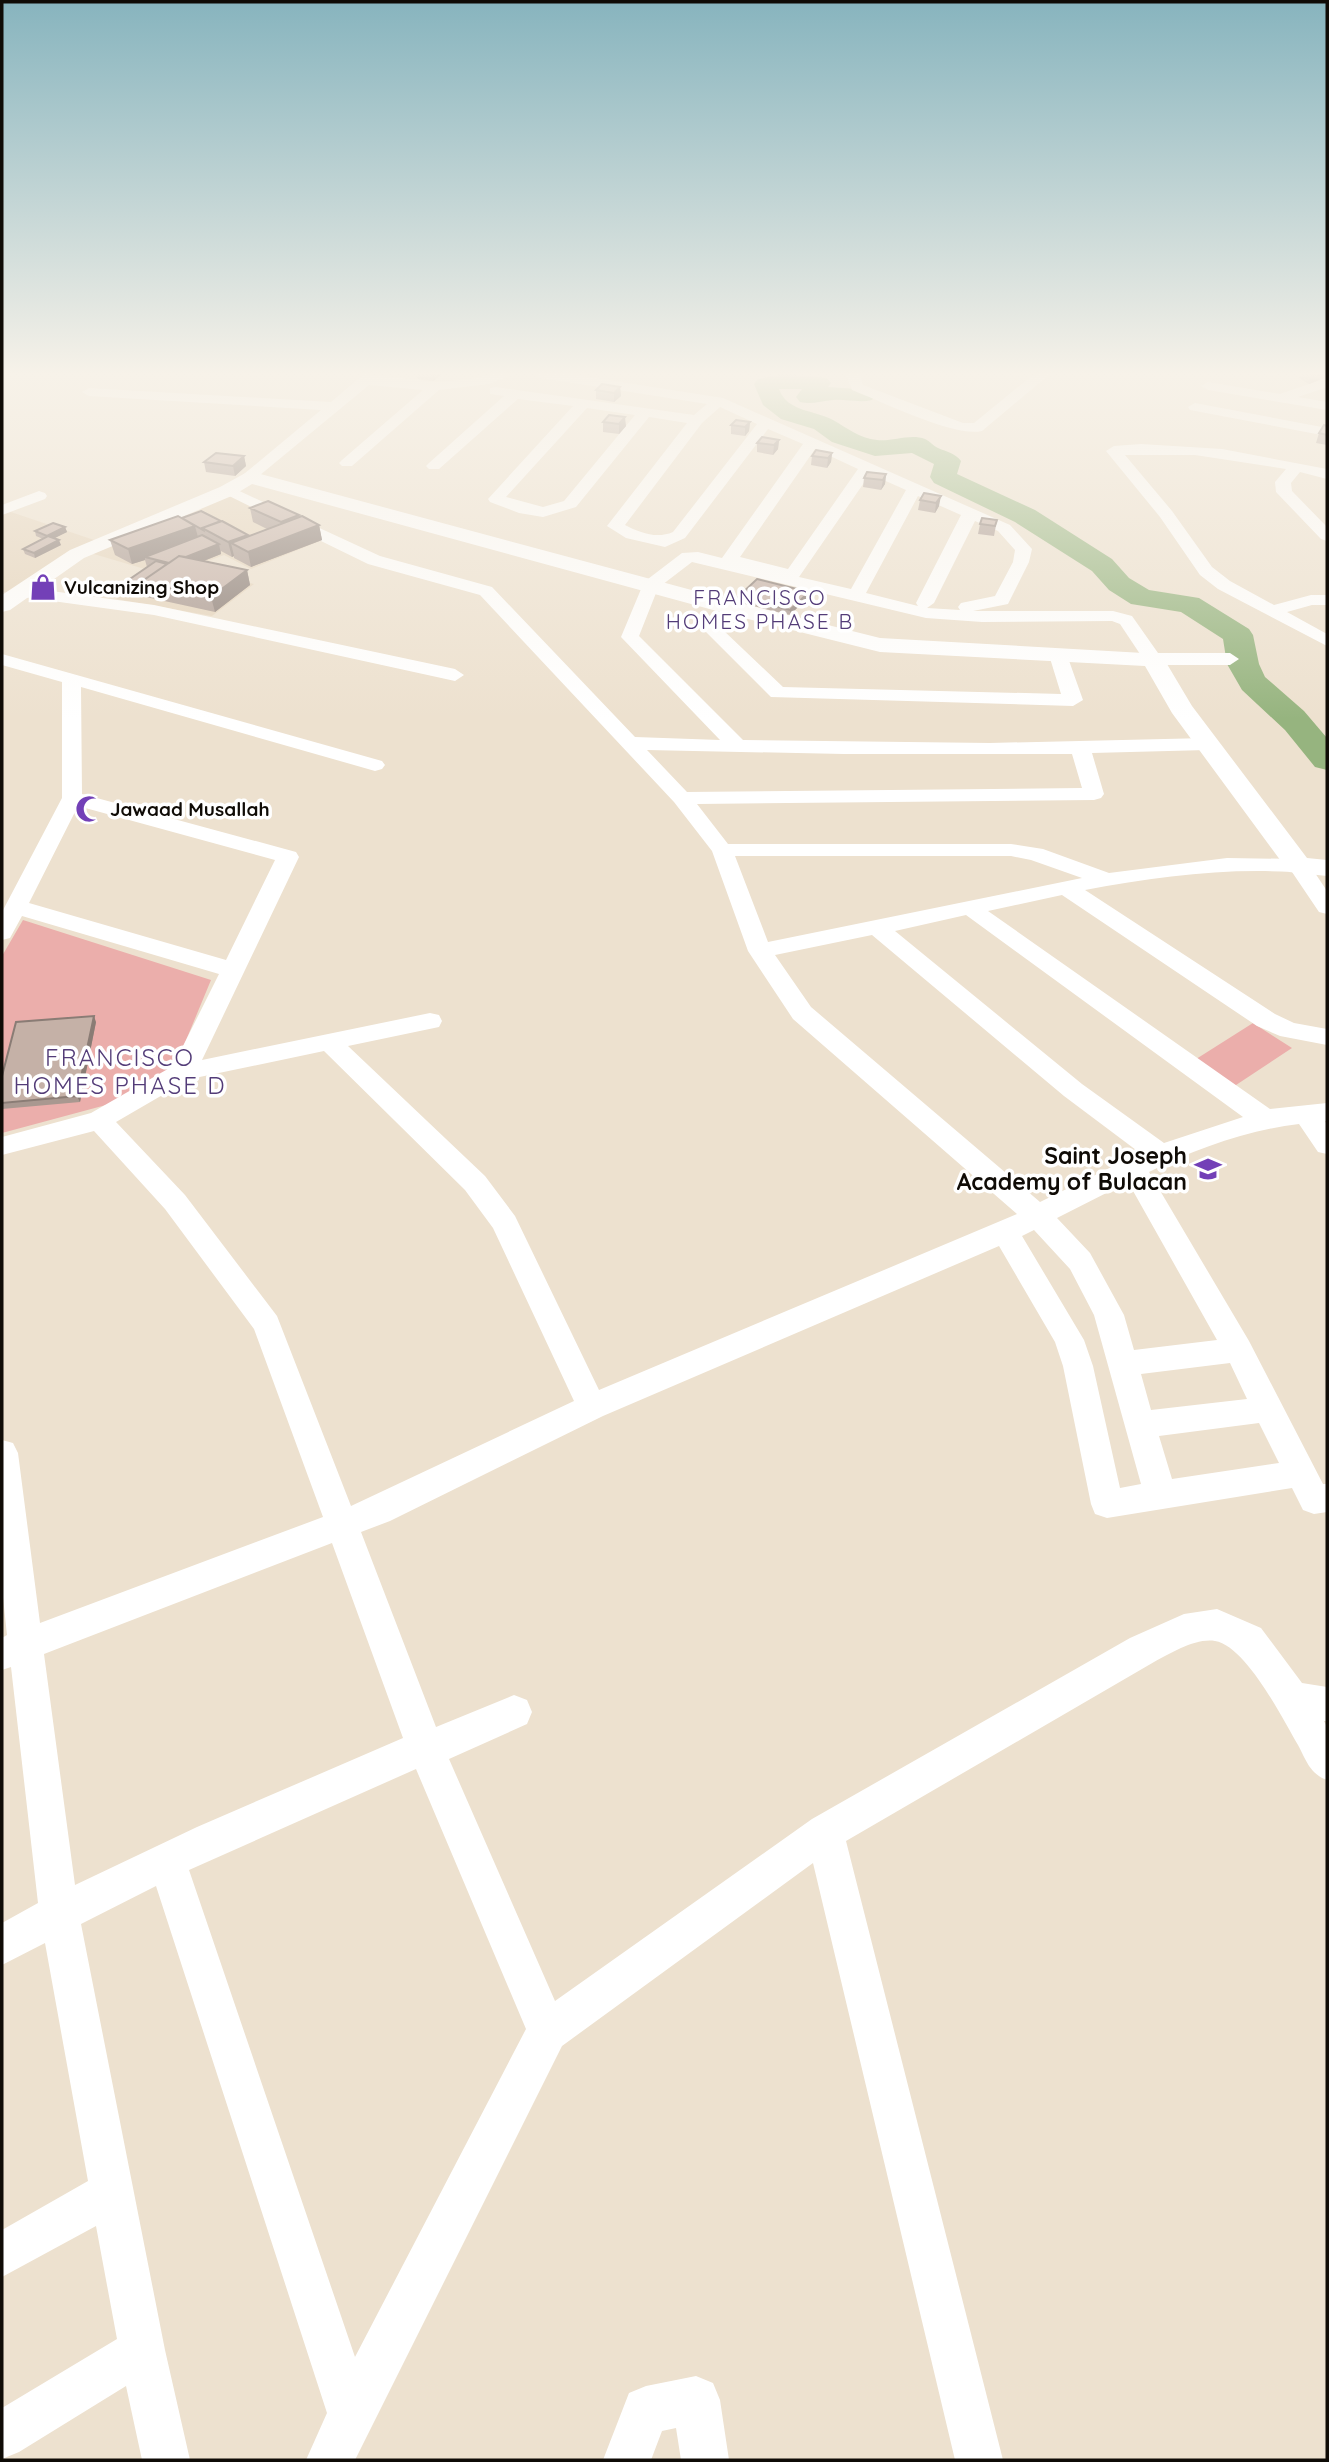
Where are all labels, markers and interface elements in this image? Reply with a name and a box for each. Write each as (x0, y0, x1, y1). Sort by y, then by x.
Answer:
shop icon: Vulcanizing Shop (28, 572, 58, 602)
place label: Vulcanizing Shop (64, 575, 219, 599)
district label: FRANCISCO HOMES PHASE B (666, 584, 854, 634)
mosque icon: Jawaad Musallah (74, 794, 104, 824)
place label: Jawaad Musallah (110, 797, 270, 821)
district label: FRANCISCO HOMES PHASE D (13, 1042, 227, 1100)
place label: Saint Joseph Academy of Bulacan (957, 1141, 1187, 1196)
school or university icon: Saint Joseph Academy of Bulacan (1193, 1154, 1223, 1184)

